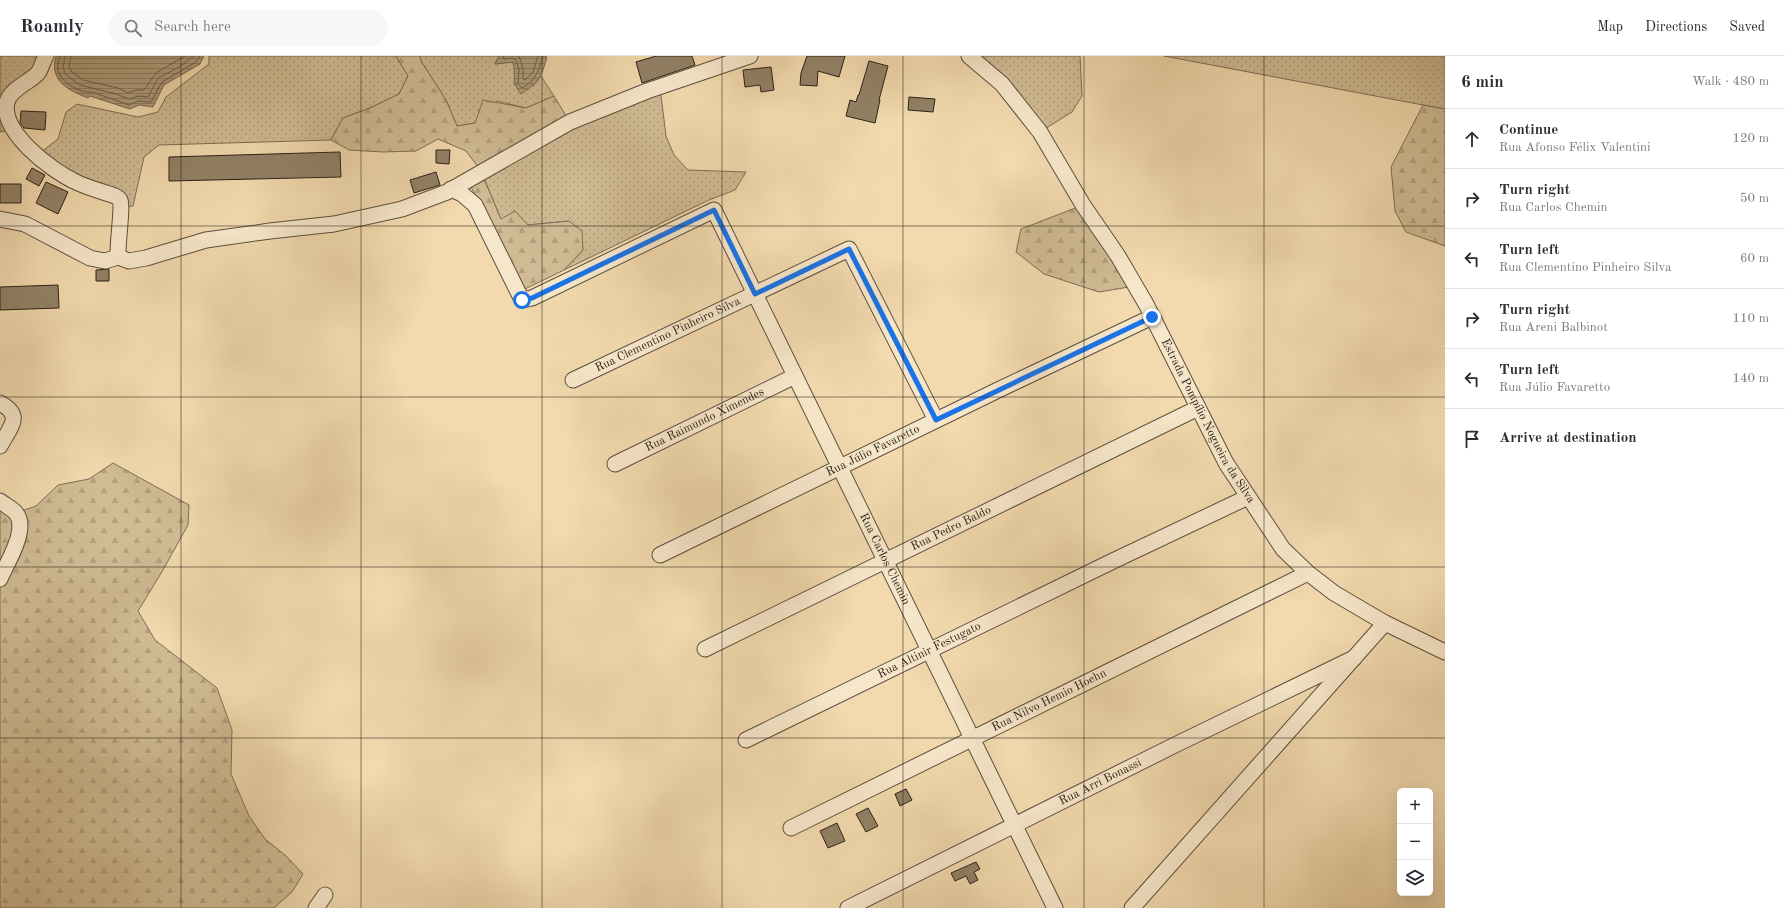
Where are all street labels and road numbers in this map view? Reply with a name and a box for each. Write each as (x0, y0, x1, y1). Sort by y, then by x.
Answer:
street label: Rua Clementino Pinheiro Silva (593, 295, 742, 375)
street label: Estrada Pompílio Nogueira da Silva (1159, 337, 1257, 505)
street label: Rua Raimundo Ximendes (643, 386, 766, 454)
street label: Rua Júlio Favaretto (824, 423, 922, 479)
street label: Rua Pedro Baldo (909, 504, 993, 553)
street label: Rua Carlos Chemin (857, 511, 912, 607)
street label: Rua Altinir Festugato (876, 620, 983, 681)
street label: Rua Nilvo Hemio Hoehn (990, 667, 1109, 734)
street label: Rua Arri Bonassi (1057, 757, 1143, 808)

